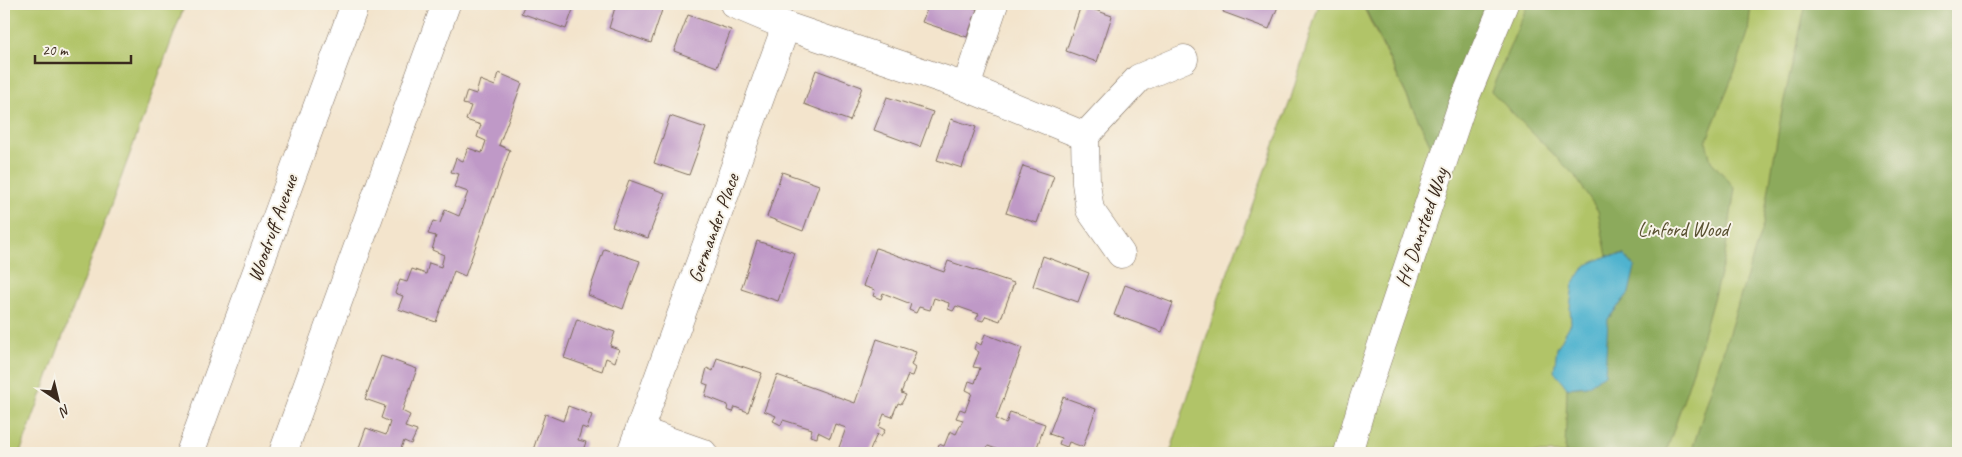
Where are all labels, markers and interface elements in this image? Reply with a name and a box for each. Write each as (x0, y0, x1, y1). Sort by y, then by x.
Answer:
scale bar (35, 32, 131, 64)
text: 20 m (42, 41, 69, 60)
street label: H4 Dansteed Way (1390, 164, 1454, 290)
street label: Germander Place (682, 169, 745, 286)
street label: Woodruff Avenue (242, 170, 304, 285)
park label: Linford Wood (1638, 217, 1731, 242)
north arrow (32, 374, 82, 424)
text: N (55, 401, 74, 421)

